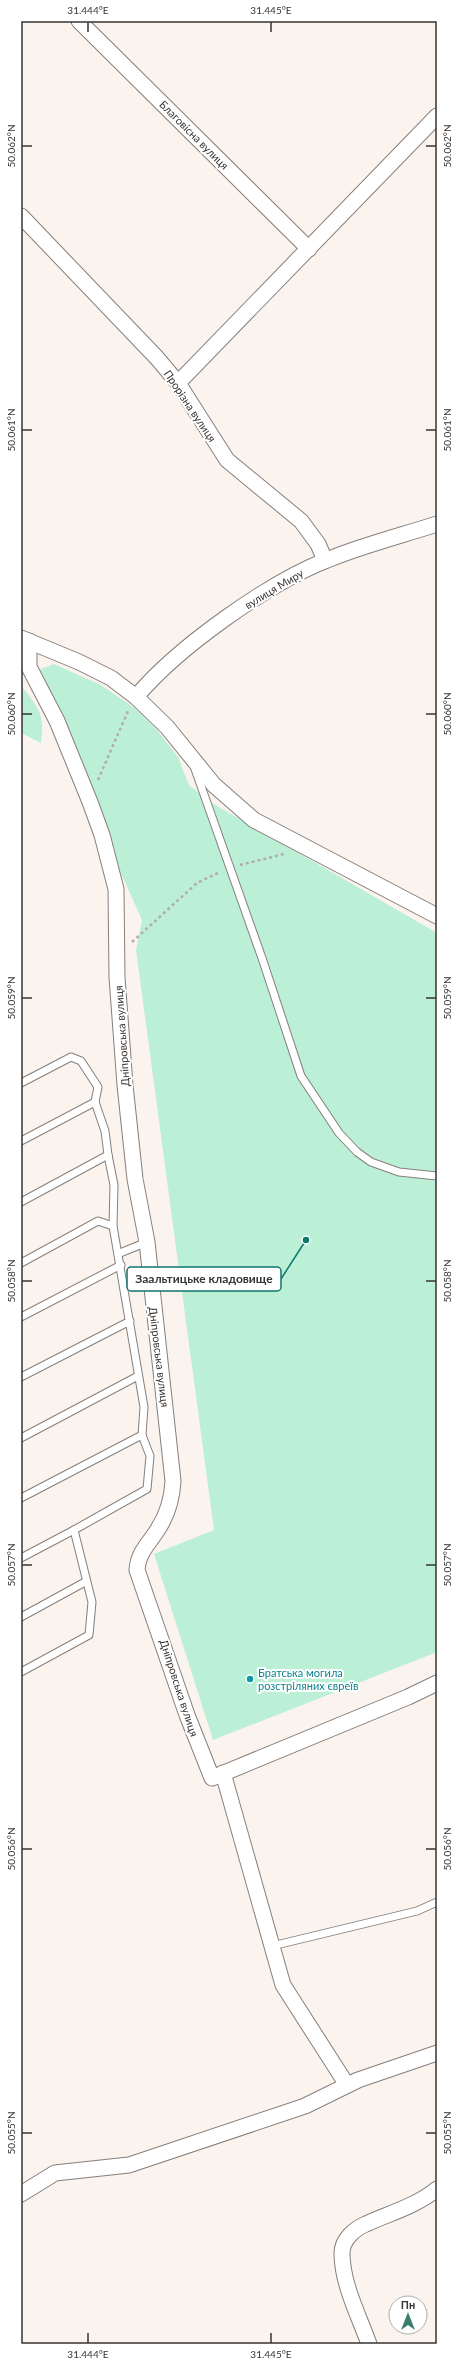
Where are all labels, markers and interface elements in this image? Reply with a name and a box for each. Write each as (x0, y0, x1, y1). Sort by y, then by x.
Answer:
text: 31.444°E (67, 4, 109, 16)
text: 31.445°E (250, 4, 292, 16)
street label: Благовісна вулиця (157, 97, 232, 172)
text: 50.062°N (5, 124, 17, 168)
text: 50.062°N (441, 124, 453, 168)
street label: Прорізна вулиця (162, 367, 219, 444)
text: 50.061°N (5, 408, 17, 452)
text: 50.061°N (441, 408, 453, 452)
street label: вулиця Миру (242, 566, 306, 611)
text: 50.060°N (5, 692, 17, 736)
text: 50.060°N (441, 692, 453, 736)
text: 50.059°N (5, 976, 17, 1020)
text: 50.059°N (441, 976, 453, 1020)
street label: Дніпровська вулиця (111, 985, 132, 1087)
text: 50.058°N (5, 1259, 17, 1303)
text: 50.058°N (441, 1259, 453, 1303)
callout: Заальтицьке кладовище (127, 1267, 281, 1291)
text: Заальтицьке кладовище (135, 1271, 273, 1286)
street label: Дніпровська вулиця (147, 1306, 172, 1408)
text: 50.057°N (5, 1543, 17, 1587)
text: 50.057°N (441, 1543, 453, 1587)
street label: Дніпровська вулиця (158, 1638, 201, 1738)
place label: Братська могила розстріляних євреїв (258, 1666, 358, 1692)
marker: Братська могила розстріляних євреїв (245, 1674, 255, 1684)
text: 50.056°N (5, 1827, 17, 1871)
text: 50.056°N (441, 1827, 453, 1871)
text: 50.055°N (5, 2111, 17, 2155)
text: 50.055°N (441, 2111, 453, 2155)
north arrow (388, 2295, 428, 2335)
text: Пн (401, 2298, 415, 2311)
text: 31.444°E (67, 2348, 109, 2360)
text: 31.445°E (250, 2348, 292, 2360)

